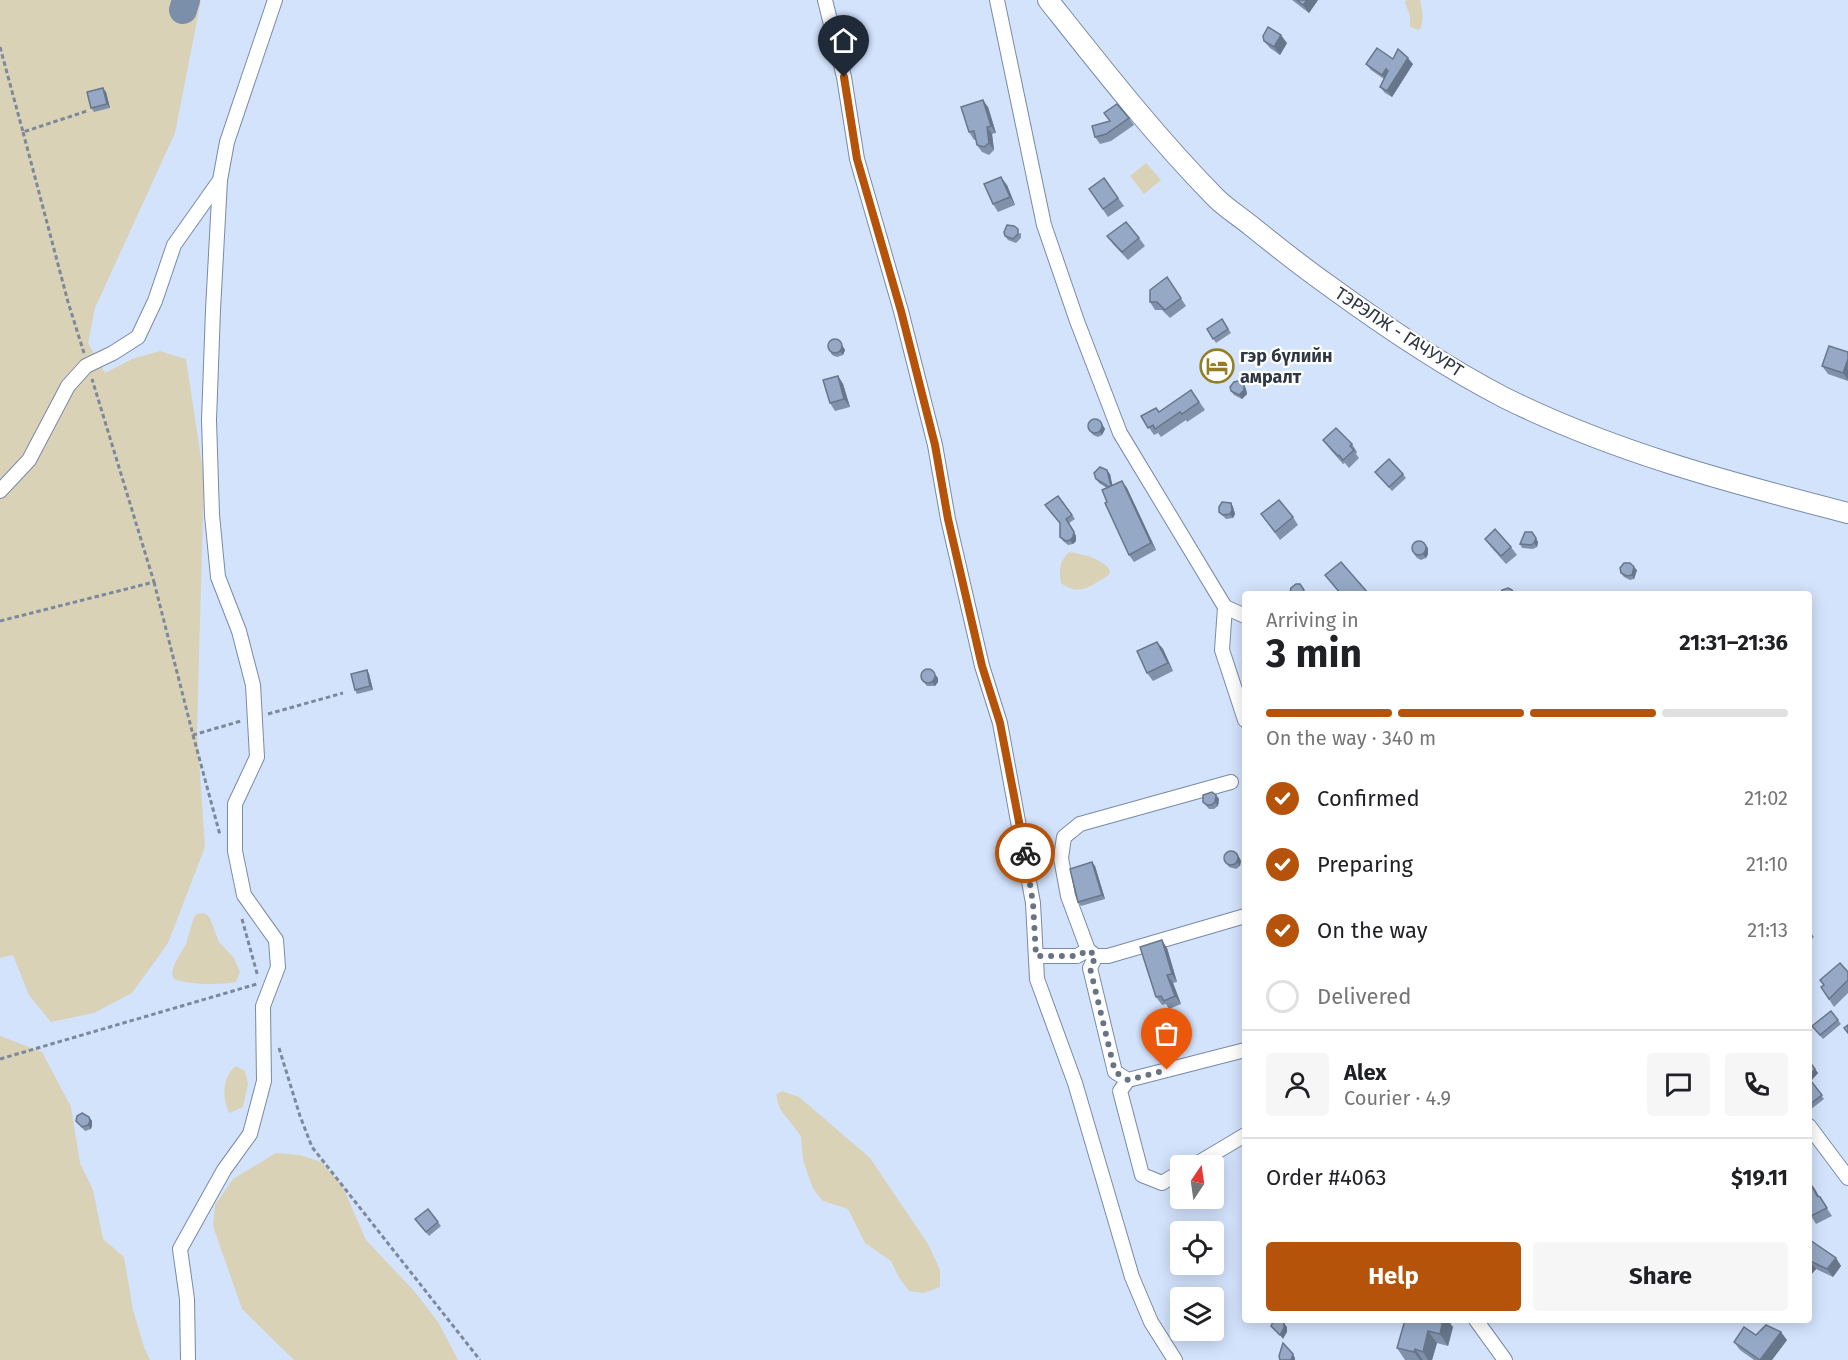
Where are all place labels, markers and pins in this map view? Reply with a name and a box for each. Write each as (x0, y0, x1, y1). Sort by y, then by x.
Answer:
pin (818, 15, 869, 77)
place label: гэр бүлийн амралт (1240, 345, 1333, 388)
hotel icon: гэр бүлийн амралт (1199, 348, 1235, 384)
pin (1141, 1008, 1192, 1070)

